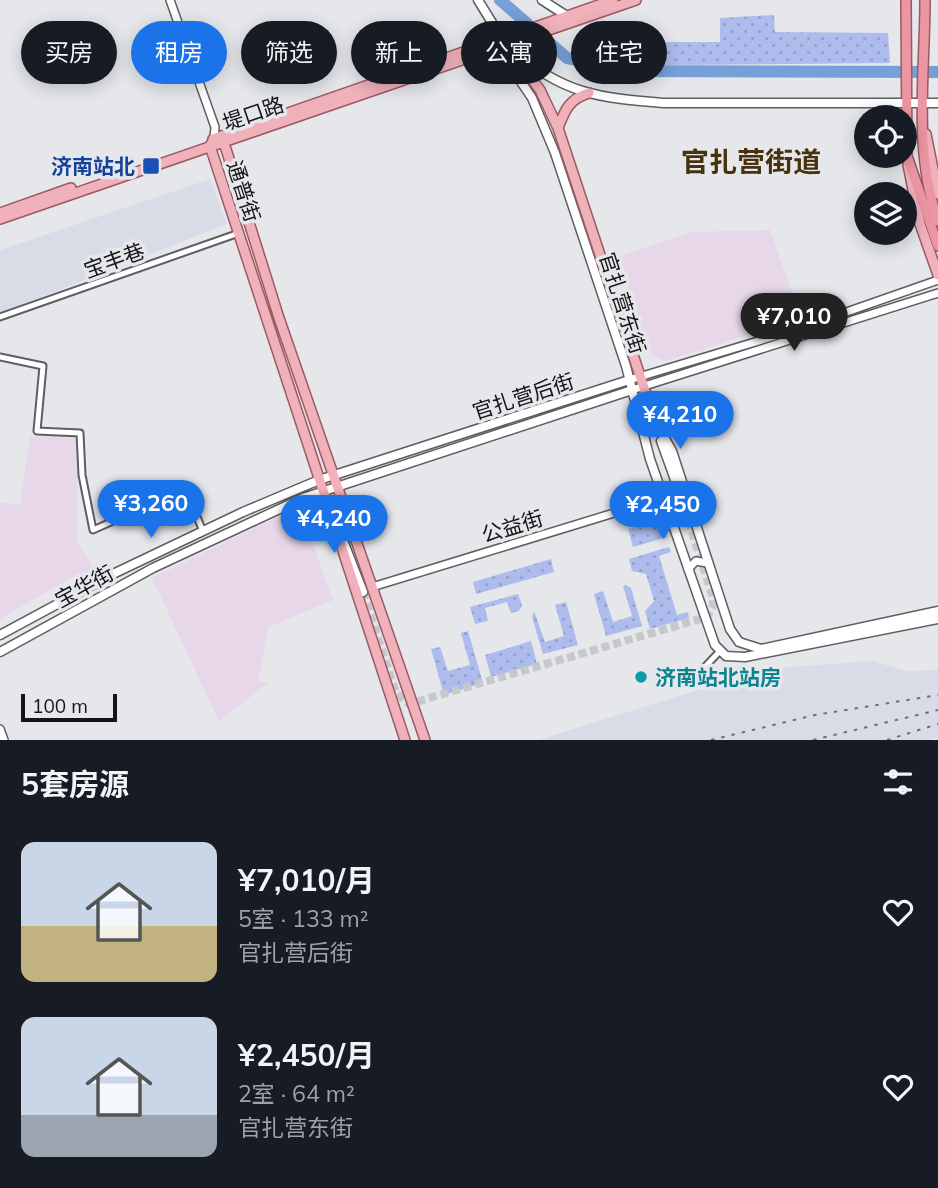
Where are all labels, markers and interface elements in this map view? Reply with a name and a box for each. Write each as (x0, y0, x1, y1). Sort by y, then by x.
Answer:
chip: 买房 (21, 21, 117, 84)
chip: 租房 (131, 21, 227, 84)
chip: 筛选 (241, 21, 337, 84)
chip: 新上 (351, 21, 447, 84)
chip: 公寓 (461, 21, 557, 84)
chip: 住宅 (571, 21, 667, 84)
street label: 堤口路 (219, 90, 287, 136)
map controls (854, 105, 917, 245)
button: locate (854, 105, 917, 168)
district label: 官扎营街道 (681, 144, 821, 179)
place label: 济南站北 (51, 153, 135, 179)
marker: 济南站北 (141, 156, 161, 176)
street label: 通普街 (222, 157, 266, 225)
button: layers (854, 182, 917, 245)
street label: 宝丰巷 (80, 237, 148, 283)
street label: 官扎营东街 (594, 249, 652, 357)
pin: ¥7,010 (737, 294, 851, 353)
text: ¥7,010 (757, 301, 831, 330)
street label: 官扎营后街 (469, 367, 577, 425)
pin: ¥4,210 (623, 392, 737, 451)
text: ¥4,210 (643, 399, 717, 428)
pin: ¥3,260 (94, 480, 208, 540)
pin: ¥2,450 (606, 482, 720, 541)
text: ¥3,260 (114, 488, 188, 517)
text: ¥2,450 (626, 489, 700, 518)
pin: ¥4,240 (277, 496, 391, 555)
text: ¥4,240 (297, 503, 371, 532)
street label: 公益街 (478, 504, 546, 548)
street label: 宝华街 (50, 559, 118, 613)
place label: 济南站北站房 (655, 664, 781, 690)
marker: 济南站北站房 (633, 669, 649, 685)
scale bar (21, 691, 117, 723)
text: 100 m (32, 694, 88, 718)
icon: filters (879, 763, 917, 801)
text: 5套房源 (21, 765, 129, 803)
text: ¥7,010/月 (238, 861, 375, 899)
icon: home (77, 870, 161, 954)
icon: heart (879, 893, 917, 931)
text: 5室 · 133 m² (238, 904, 368, 933)
text: 官扎营后街 (238, 938, 353, 967)
text: ¥2,450/月 (238, 1036, 375, 1074)
icon: home (77, 1045, 161, 1129)
icon: heart (879, 1068, 917, 1106)
text: 2室 · 64 m² (238, 1079, 355, 1108)
text: 官扎营东街 (238, 1113, 353, 1142)

